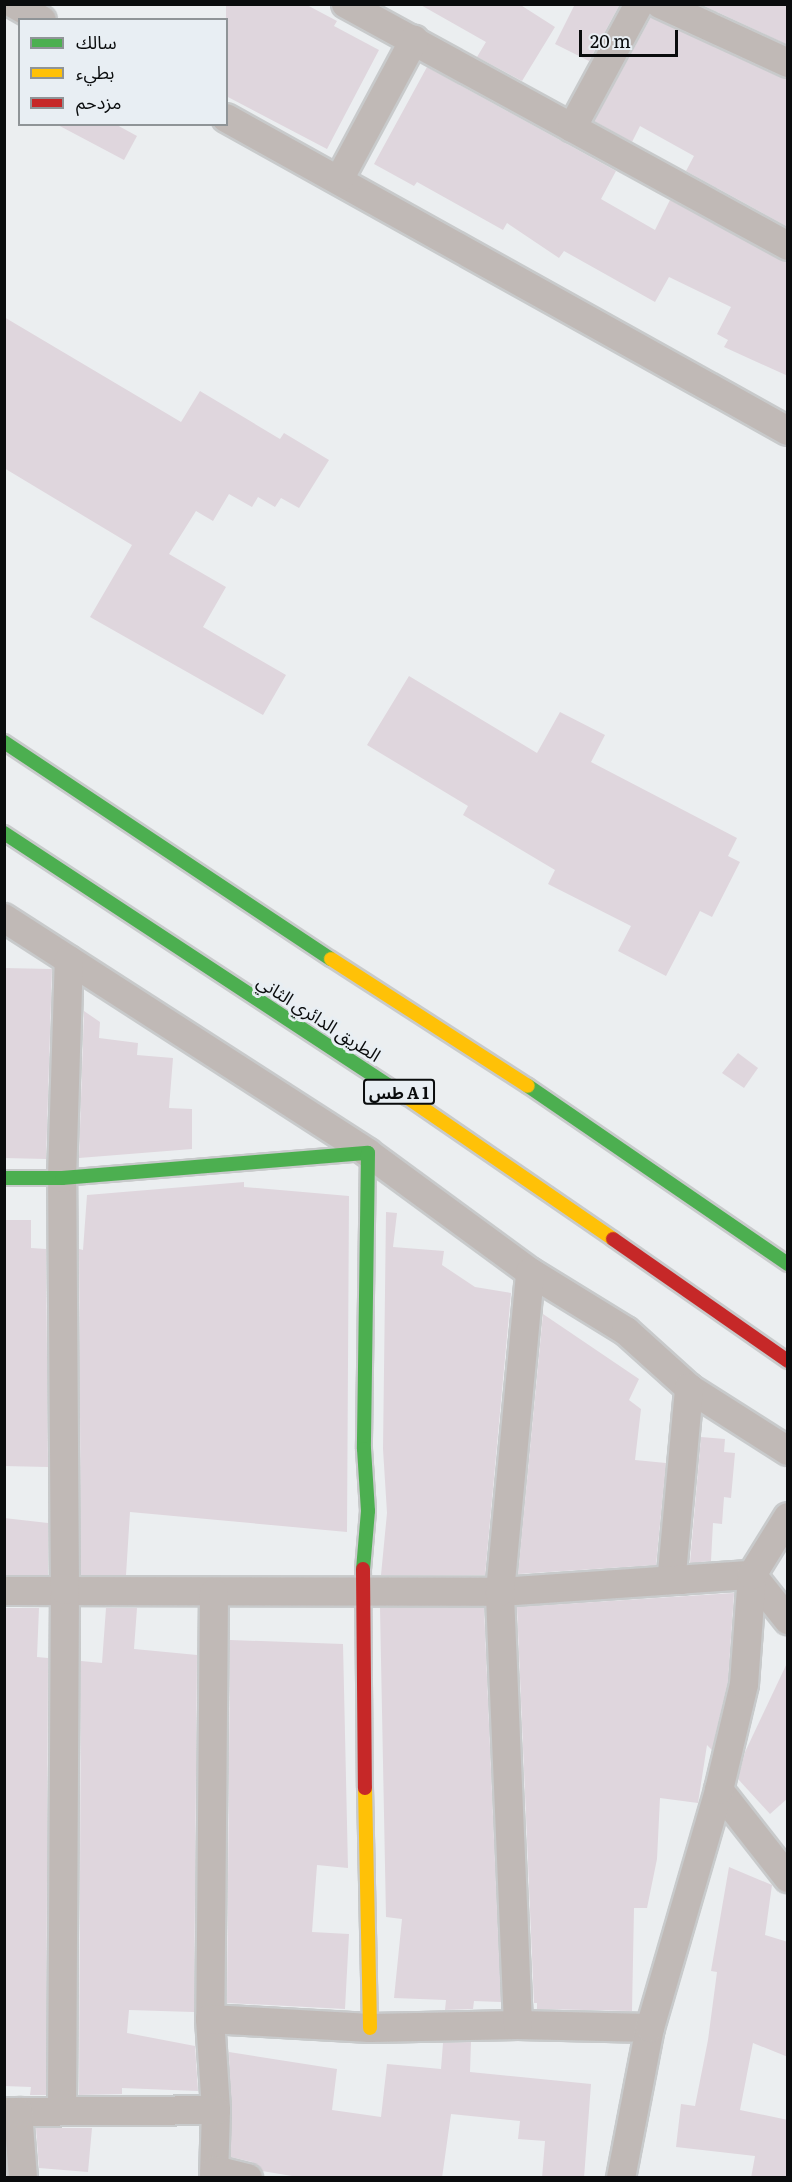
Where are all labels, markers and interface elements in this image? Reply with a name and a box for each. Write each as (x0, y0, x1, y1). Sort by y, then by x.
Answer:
legend (18, 18, 228, 126)
scale bar (582, 18, 681, 56)
text: 20 m (590, 27, 631, 54)
text: سالك (76, 28, 117, 55)
text: بطيء (76, 58, 114, 85)
text: مزدحم (76, 88, 121, 115)
street label: الطريق الدائري الثاني (253, 970, 385, 1066)
road number: طس A 1 (363, 1079, 435, 1105)

